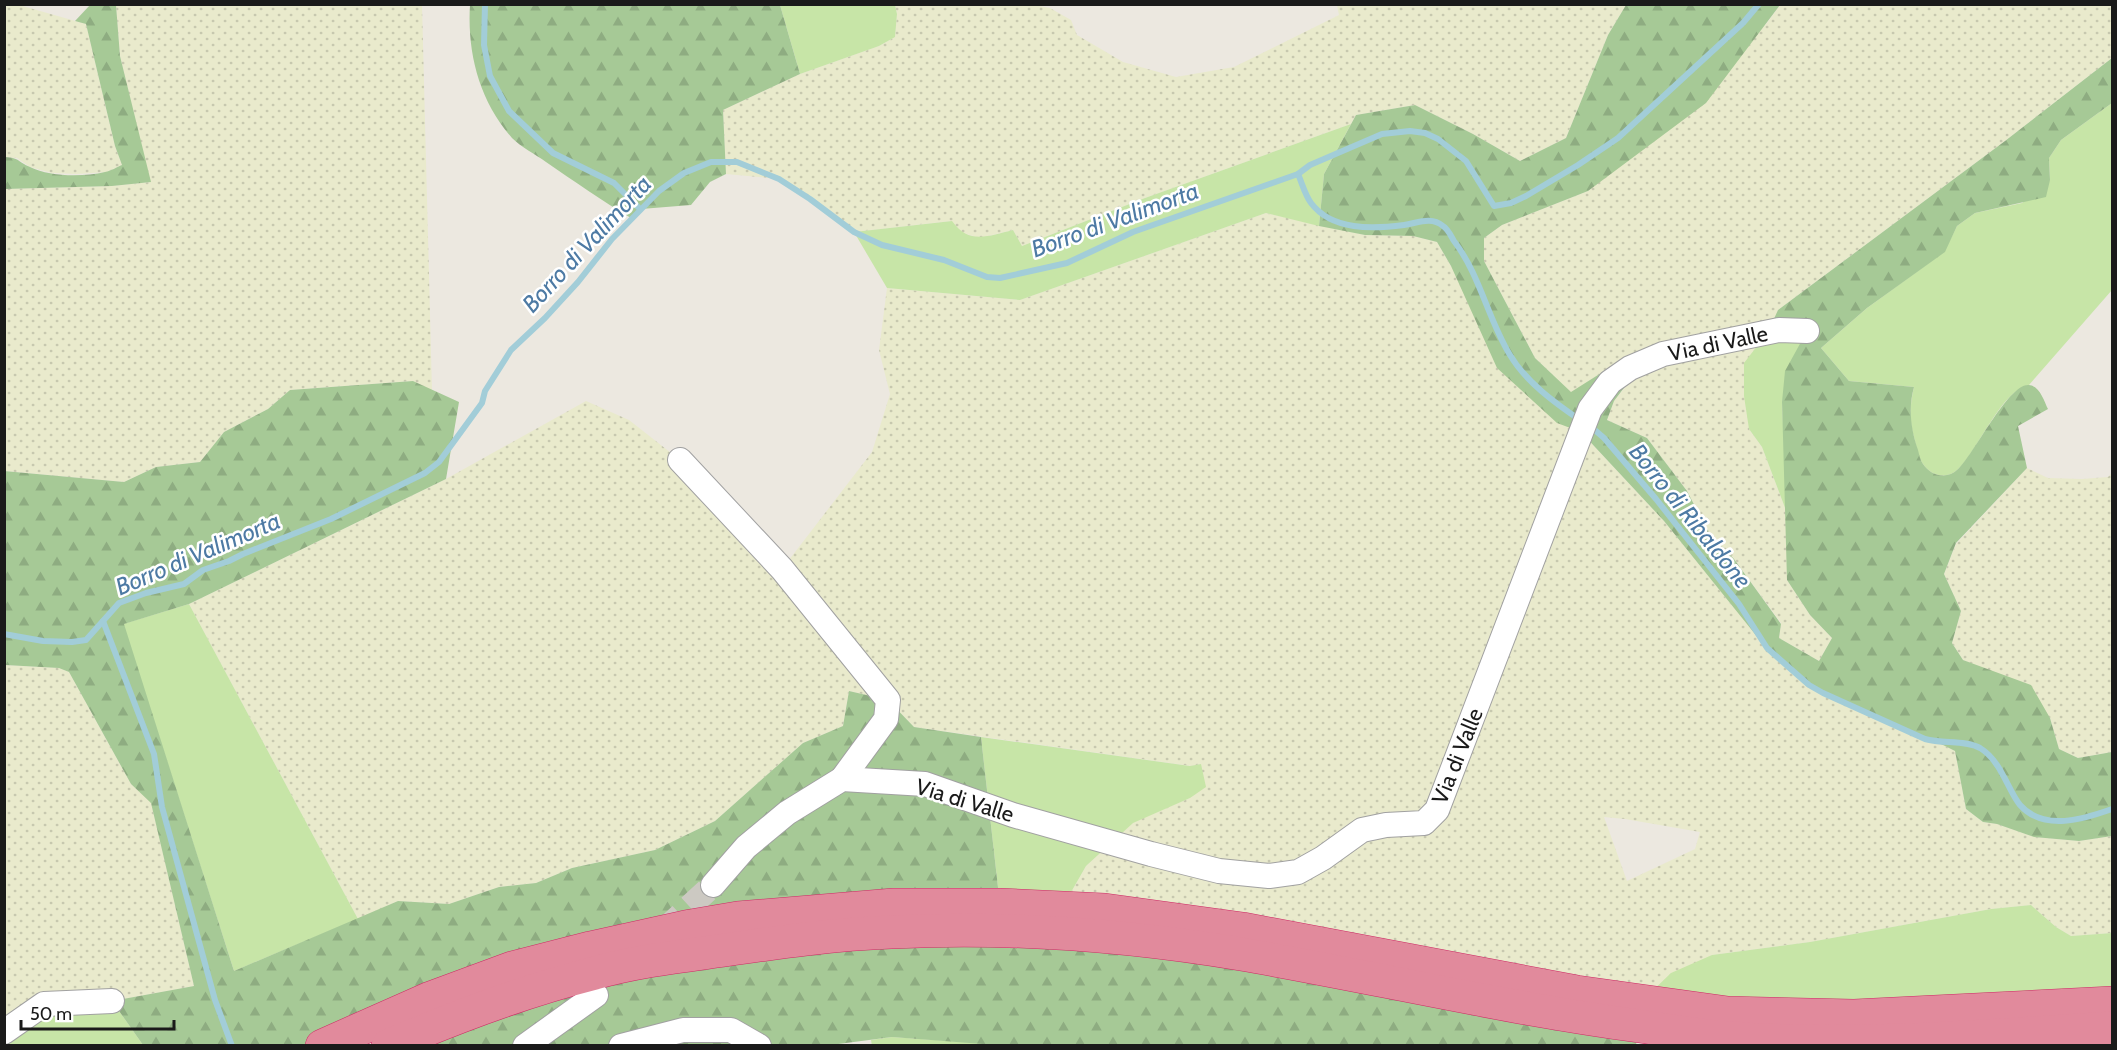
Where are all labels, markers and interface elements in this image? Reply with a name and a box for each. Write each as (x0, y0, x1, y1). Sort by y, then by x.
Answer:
water label: Borro di Valimorta (516, 169, 657, 318)
water label: Borro di Valimorta (1027, 176, 1203, 263)
street label: Via di Valle (1666, 320, 1770, 367)
water label: Borro di Ribaldone (1623, 438, 1758, 594)
water label: Borro di Valimorta (111, 506, 285, 601)
street label: Via di Valle (1426, 704, 1489, 808)
street label: Via di Valle (913, 773, 1017, 828)
scale bar (21, 993, 174, 1031)
text: 50 m (30, 1003, 72, 1025)

